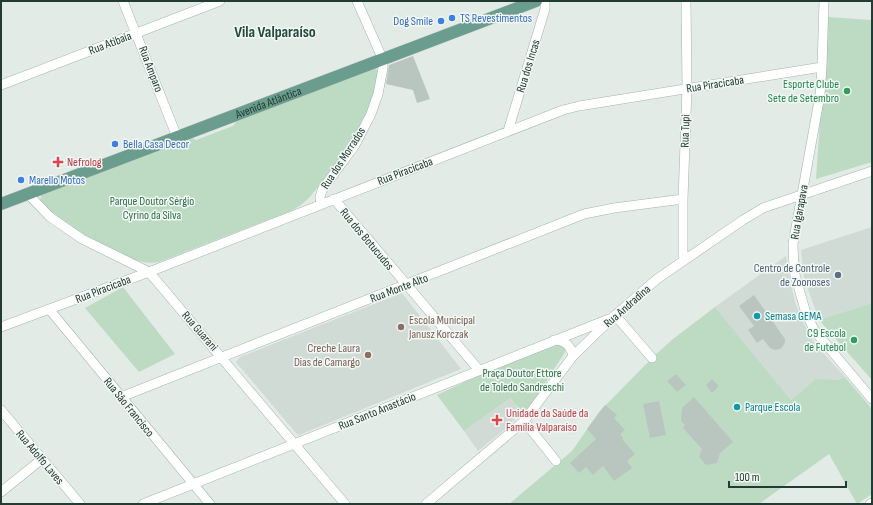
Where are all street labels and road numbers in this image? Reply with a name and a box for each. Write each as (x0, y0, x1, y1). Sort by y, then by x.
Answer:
street label: Rua Atibaia (87, 28, 134, 58)
street label: Rua dos Incas (513, 38, 544, 94)
street label: Rua Amparo (135, 44, 166, 94)
street label: Rua Piracicaba (685, 72, 745, 96)
street label: Avenida Atlântica (233, 84, 304, 123)
street label: Rua Tupi (677, 114, 694, 148)
street label: Rua dos Morrados (318, 124, 369, 192)
street label: Rua Piracicaba (375, 154, 435, 189)
street label: Rua Igarapava (787, 183, 812, 241)
street label: Rua dos Botucudos (336, 205, 397, 273)
street label: Rua Monte Alto (368, 271, 430, 306)
street label: Rua Piracicaba (73, 272, 133, 307)
street label: Rua Andradina (601, 282, 654, 331)
street label: Rua Guarani (178, 308, 221, 354)
street label: Rua São Francisco (100, 374, 157, 440)
street label: Rua Santo Anastácio (336, 389, 418, 434)
street label: Rua Adolfo Laves (12, 427, 67, 488)

